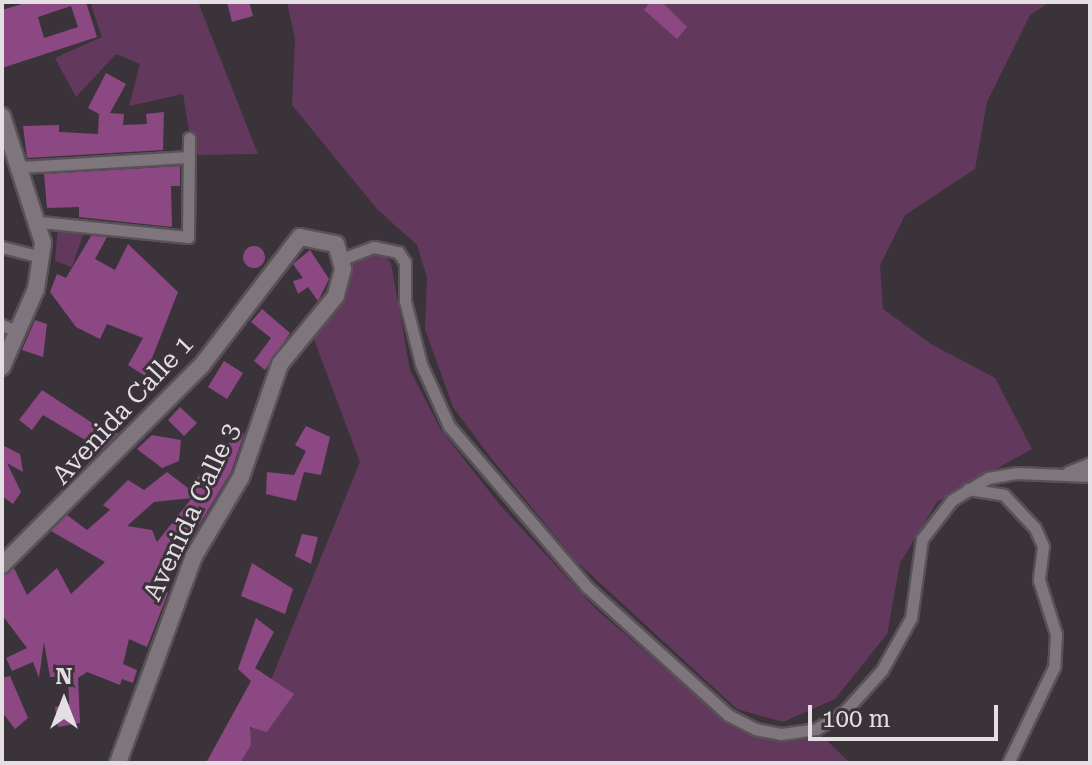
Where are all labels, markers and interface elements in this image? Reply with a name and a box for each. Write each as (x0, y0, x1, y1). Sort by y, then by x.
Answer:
street label: Avenida Calle 1 (46, 329, 200, 491)
street label: Avenida Calle 3 (137, 418, 247, 606)
north arrow (24, 661, 104, 741)
text: N (56, 664, 72, 689)
scale bar (812, 689, 1002, 739)
text: 100 m (822, 705, 890, 733)

